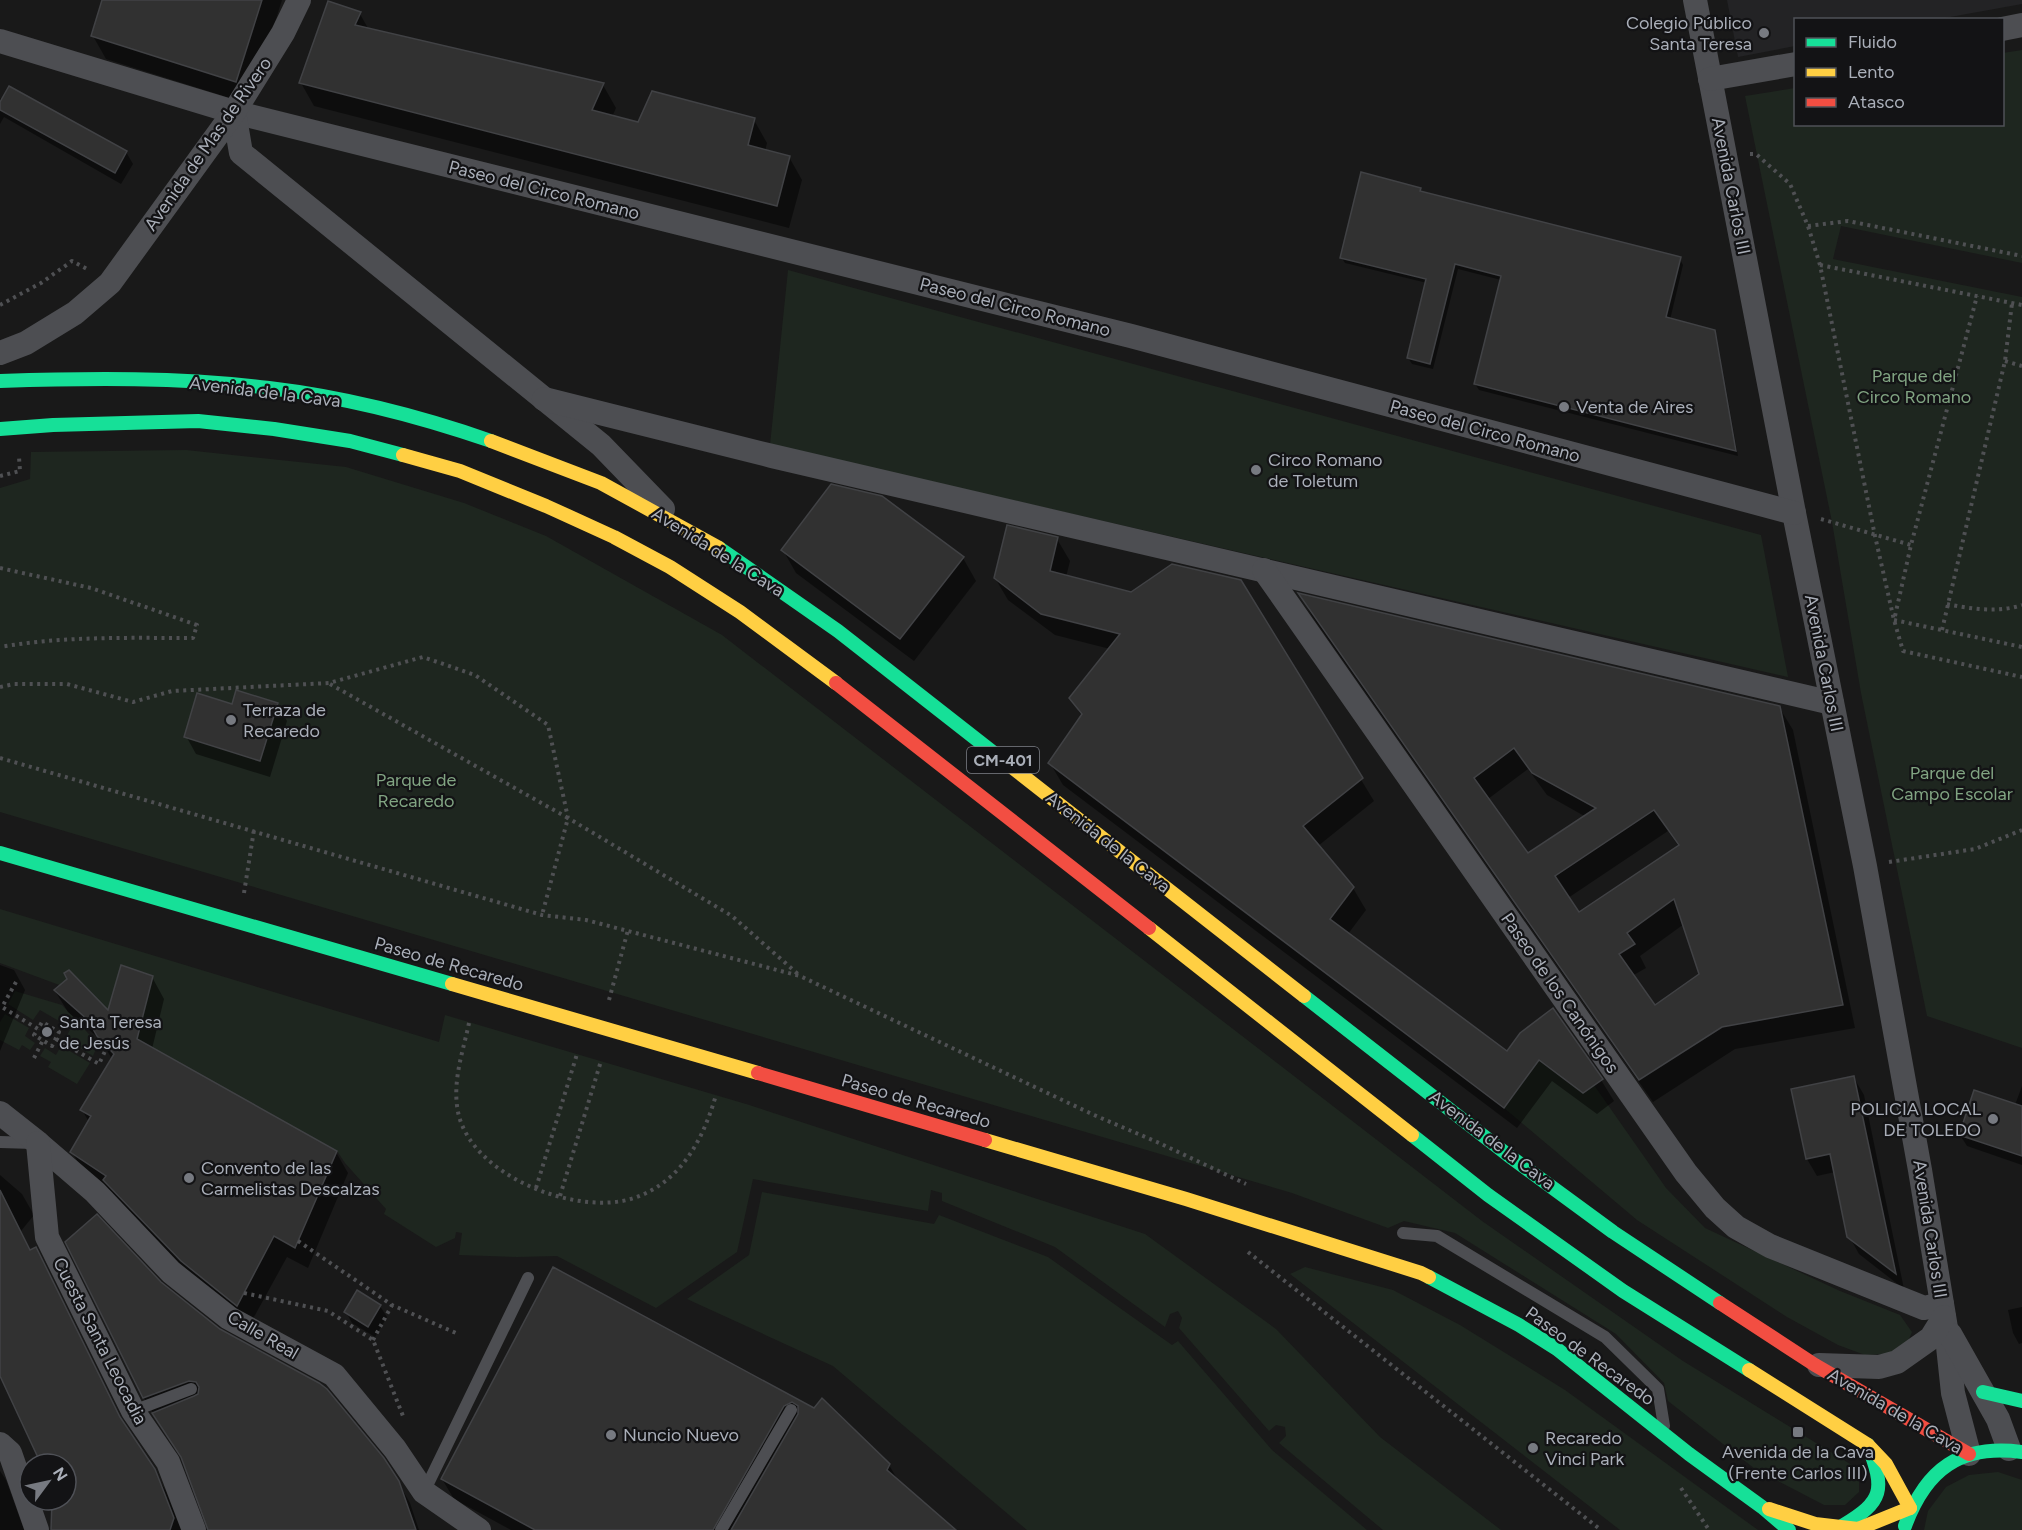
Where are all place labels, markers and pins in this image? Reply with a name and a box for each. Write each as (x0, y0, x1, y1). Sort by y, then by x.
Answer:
place label: Colegio Público Santa Teresa (1626, 12, 1752, 55)
marker: Colegio Público Santa Teresa (1757, 26, 1771, 40)
place label: Venta de Aires (1576, 396, 1694, 418)
marker: Venta de Aires (1557, 400, 1571, 414)
place label: Circo Romano de Toletum (1268, 449, 1383, 492)
marker: Circo Romano de Toletum (1249, 463, 1263, 477)
place label: Terraza de Recaredo (243, 699, 326, 742)
marker: Terraza de Recaredo (224, 713, 238, 727)
place label: Santa Teresa de Jesús (59, 1011, 162, 1054)
marker: Santa Teresa de Jesús (40, 1025, 54, 1039)
place label: POLICIA LOCAL DE TOLEDO (1850, 1098, 1982, 1141)
marker: POLICIA LOCAL DE TOLEDO (1986, 1112, 2000, 1126)
place label: Convento de las Carmelistas Descalzas (201, 1157, 380, 1200)
marker: Convento de las Carmelistas Descalzas (182, 1171, 196, 1185)
place label: Nuncio Nuevo (623, 1424, 739, 1446)
marker: Avenida de la Cava (Frente Carlos III) (1791, 1425, 1805, 1439)
place label: Recaredo Vinci Park (1545, 1427, 1625, 1470)
marker: Nuncio Nuevo (604, 1428, 618, 1442)
marker: Recaredo Vinci Park (1526, 1441, 1540, 1455)
place label: Avenida de la Cava (Frente Carlos III) (1722, 1441, 1874, 1484)

